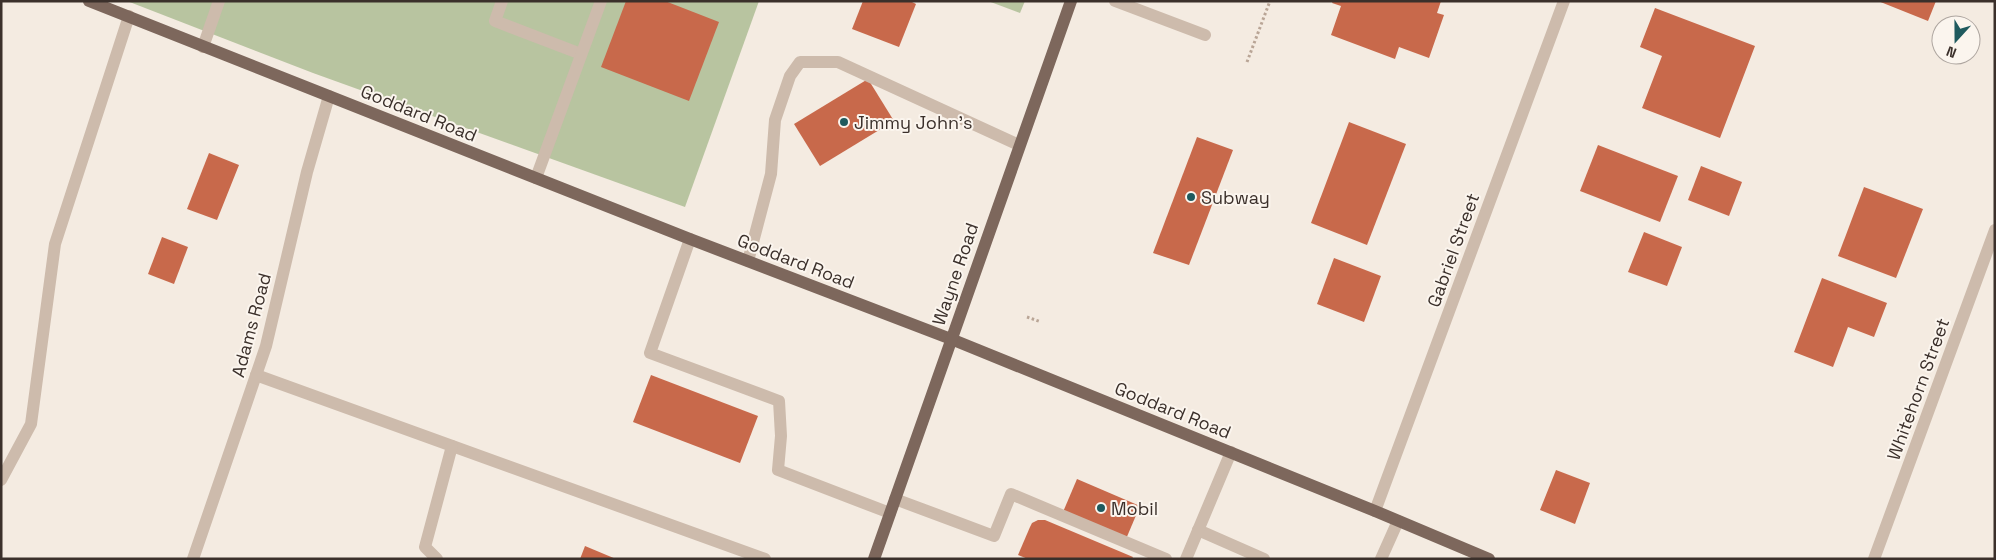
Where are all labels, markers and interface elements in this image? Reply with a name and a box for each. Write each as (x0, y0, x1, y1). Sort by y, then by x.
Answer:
north arrow (1931, 15, 1981, 65)
text: N (1944, 42, 1959, 62)
street label: Goddard Road (357, 79, 481, 147)
place label: Jimmy John's (854, 111, 972, 134)
marker: Jimmy John's (838, 116, 850, 128)
place label: Subway (1201, 186, 1270, 209)
street label: Gabriel Street (1422, 190, 1484, 310)
marker: Subway (1185, 191, 1197, 203)
street label: Wayne Road (927, 220, 983, 328)
street label: Goddard Road (734, 228, 858, 294)
street label: Adams Road (226, 270, 276, 380)
street label: Whitehorn Street (1882, 315, 1954, 463)
street label: Goddard Road (1111, 376, 1235, 444)
place label: Mobil (1111, 497, 1158, 520)
marker: Mobil (1095, 502, 1107, 514)

